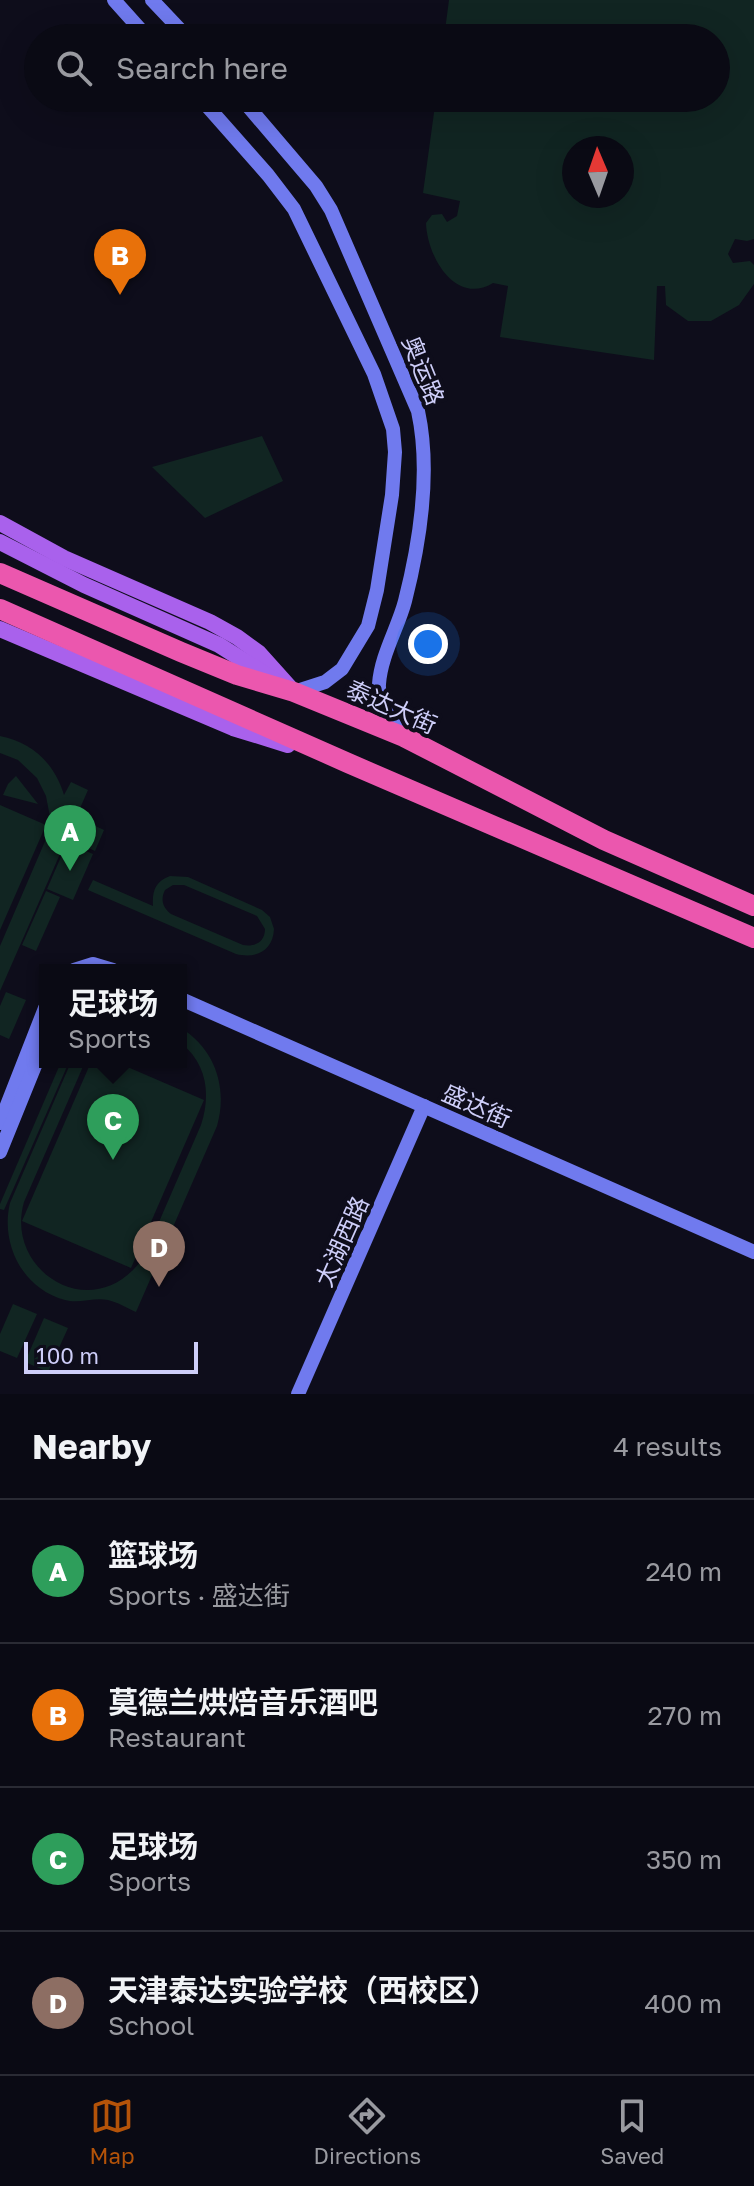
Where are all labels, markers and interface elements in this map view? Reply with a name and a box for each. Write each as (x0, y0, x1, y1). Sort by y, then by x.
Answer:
search box (24, 24, 730, 112)
icon: search (52, 46, 96, 90)
text: Search here (116, 50, 288, 86)
north arrow (562, 136, 634, 208)
pin: B (94, 229, 146, 295)
street label: 奥运路 (397, 331, 451, 409)
your location (408, 624, 448, 664)
street label: 泰达大街 (342, 673, 442, 739)
pin: A (44, 805, 96, 871)
popup (39, 964, 187, 1068)
text: 足球场 (68, 985, 158, 1021)
text: Sports (68, 1023, 151, 1054)
street label: 盛达街 (438, 1077, 516, 1133)
pin: C (87, 1094, 139, 1160)
street label: 太湖西路 (308, 1191, 374, 1291)
pin: D (133, 1221, 185, 1287)
scale bar (24, 1338, 198, 1374)
text: 100 m (36, 1342, 99, 1369)
text: Nearby (32, 1426, 152, 1466)
text: 4 results (613, 1431, 722, 1462)
text: 篮球场 (108, 1537, 198, 1573)
text: A (49, 1556, 67, 1587)
text: 240 m (645, 1556, 722, 1587)
text: Sports · 盛达街 (108, 1580, 290, 1611)
text: 莫德兰烘焙音乐酒吧 (108, 1684, 378, 1720)
text: B (49, 1700, 67, 1731)
text: 270 m (648, 1700, 722, 1731)
text: Restaurant (108, 1722, 246, 1753)
text: 足球场 (108, 1828, 198, 1864)
text: C (49, 1844, 67, 1875)
text: 350 m (646, 1844, 722, 1875)
text: Sports (108, 1866, 191, 1897)
text: 天津泰达实验学校（西校区） (108, 1972, 498, 2008)
text: D (49, 1988, 67, 2019)
text: 400 m (644, 1988, 722, 2019)
text: School (108, 2010, 194, 2041)
tab: Map (90, 2094, 134, 2169)
tab: Directions (314, 2094, 421, 2169)
tab: Saved (600, 2094, 664, 2169)

